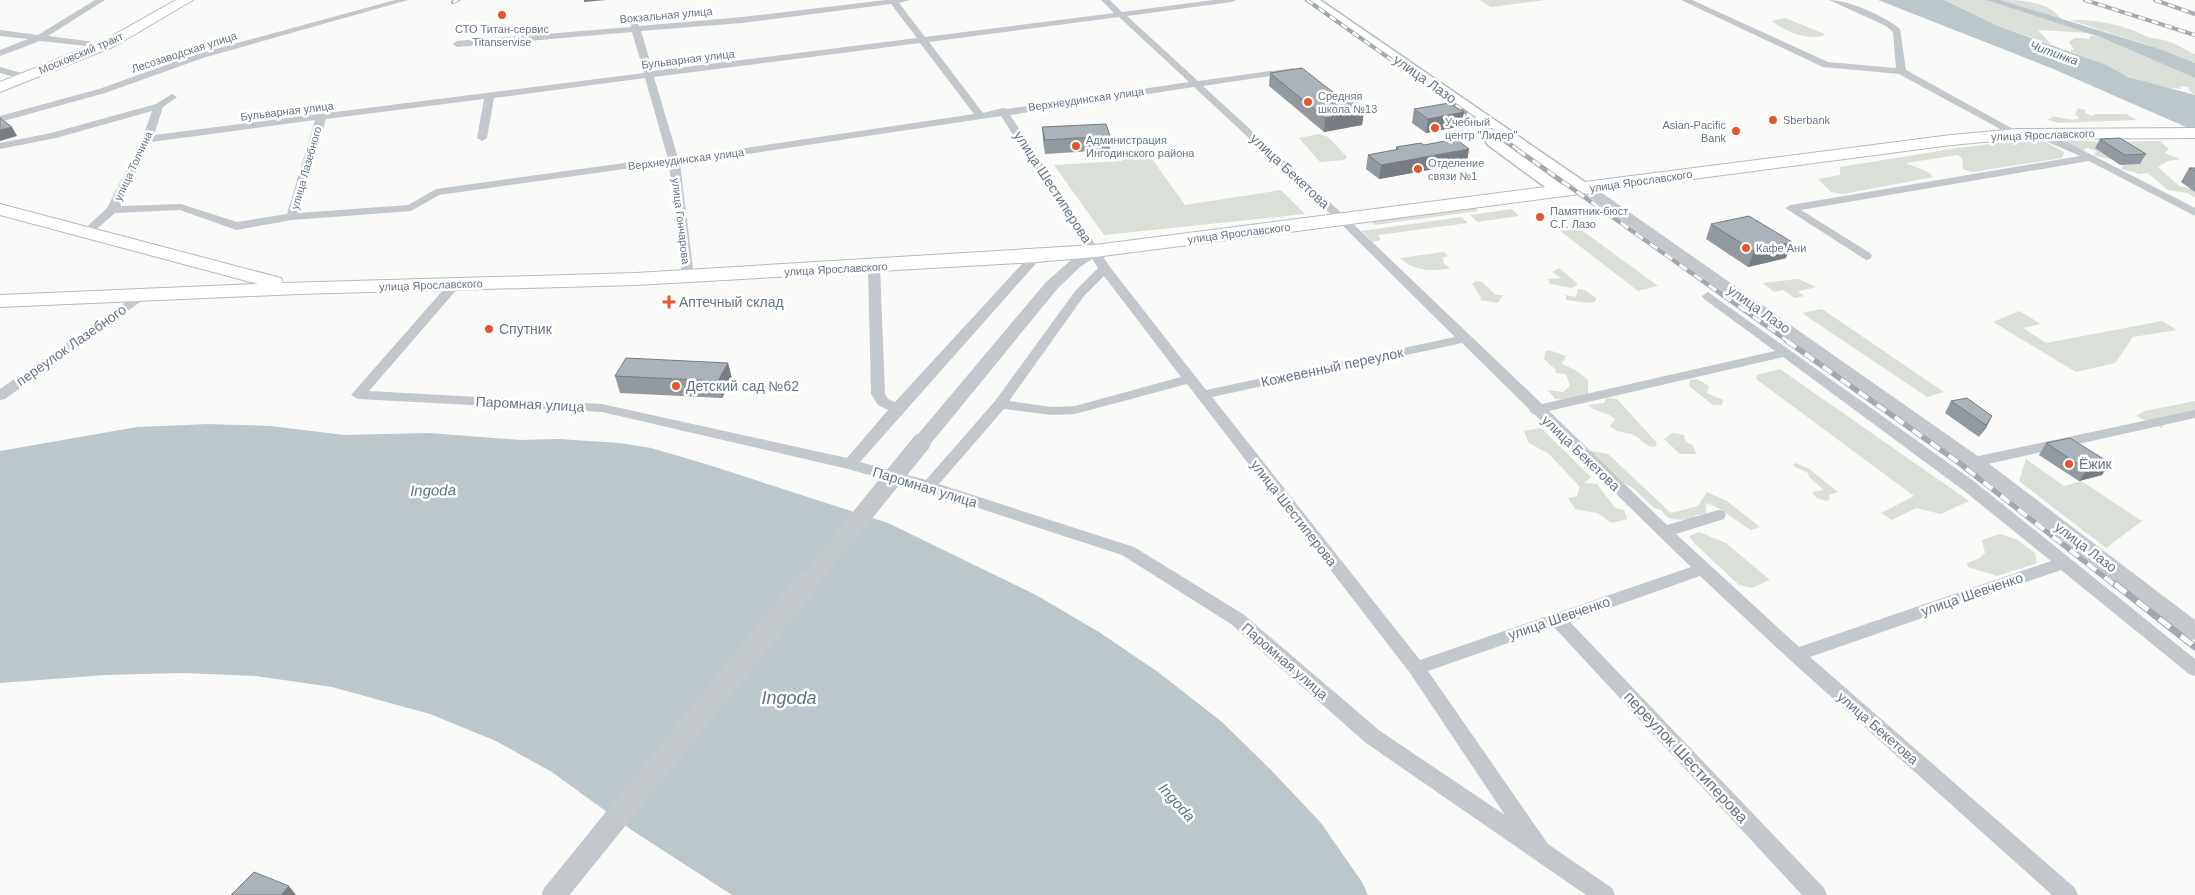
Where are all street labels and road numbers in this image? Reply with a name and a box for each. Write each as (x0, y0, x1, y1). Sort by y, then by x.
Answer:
street label: Вокзальная улица (619, 5, 714, 25)
street label: Лесозаводская улица (130, 29, 239, 75)
street label: Московский тракт (37, 30, 125, 76)
street label: Бульварная улица (641, 47, 736, 71)
street label: улица Лазо (1390, 51, 1460, 107)
street label: Верхнеудинская улица (1027, 85, 1145, 113)
street label: Бульварная улица (240, 99, 335, 123)
street label: улица Лазебного (288, 125, 324, 211)
street label: улица Ярославского (1991, 127, 2095, 143)
street label: улица Шестиперова (1011, 128, 1095, 246)
street label: улица Толчина (112, 129, 155, 203)
street label: улица Бекетова (1247, 130, 1333, 212)
street label: Верхнеудинская улица (627, 146, 746, 172)
street label: улица Ярославского (1589, 168, 1693, 194)
street label: улица Гончарова (670, 177, 692, 266)
street label: улица Ярославского (1187, 221, 1291, 245)
street label: улица Ярославского (784, 260, 888, 278)
street label: улица Ярославского (379, 277, 483, 293)
street label: улица Лазо (1724, 281, 1794, 337)
street label: переулок Лазебного (13, 301, 129, 389)
street label: Кожевенный переулок (1259, 344, 1405, 390)
street label: Паромная улица (475, 393, 585, 415)
street label: улица Бекетова (1539, 412, 1623, 494)
street label: улица Шестиперова (1248, 457, 1341, 569)
street label: Паромная улица (871, 463, 979, 511)
street label: улица Лазо (2052, 519, 2120, 576)
street label: улица Шевченко (1919, 569, 2025, 619)
street label: улица Шевченко (1506, 593, 1612, 643)
street label: Паромная улица (1239, 619, 1331, 703)
street label: переулок Шестиперова (1621, 688, 1751, 826)
street label: улица Бекетова (1834, 688, 1922, 768)

